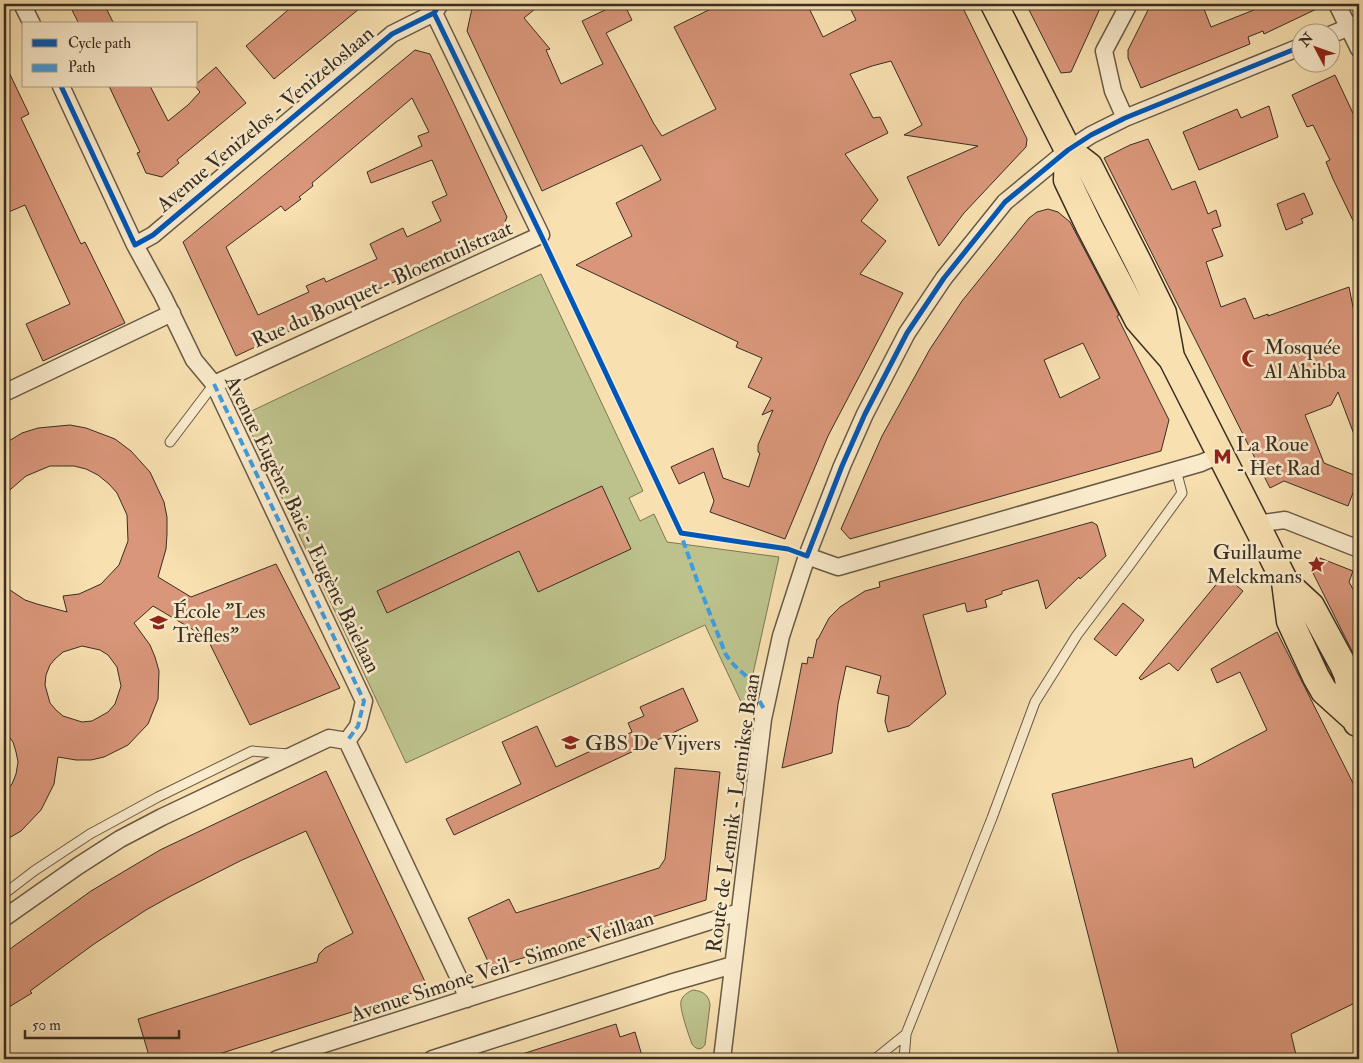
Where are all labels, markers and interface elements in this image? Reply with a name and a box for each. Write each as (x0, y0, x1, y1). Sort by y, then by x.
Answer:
street label: Avenue Venizelos - Venizeloslaan (150, 20, 380, 219)
legend (22, 22, 198, 88)
north arrow (1290, 22, 1340, 72)
text: N (1295, 29, 1317, 51)
text: Cycle path (68, 34, 131, 54)
text: Path (68, 58, 95, 77)
street label: Rue du Bouquet - Bloemtuilstraat (248, 215, 517, 354)
place label: Mosquée Al Ahibba (1263, 334, 1347, 385)
mosque icon: Mosquée Al Ahibba (1240, 349, 1260, 369)
street label: Avenue Eugène Baie - Eugène Baielaan (218, 370, 387, 678)
place label: La Roue - Het Rad (1236, 431, 1321, 482)
metro station icon: La Roue - Het Rad (1212, 446, 1232, 466)
place label: Guillaume Melckmans (1207, 539, 1302, 590)
place icon: Guillaume Melckmans (1306, 554, 1326, 574)
place label: École "Les Trèfles" (173, 598, 265, 649)
school or university icon: École "Les Trèfles" (149, 613, 169, 633)
street label: Route de Lennik - Lennikse Baan (701, 672, 766, 954)
place label: GBS De Vijvers (585, 730, 721, 757)
school or university icon: GBS De Vijvers (561, 733, 581, 753)
street label: Avenue Simone Veil - Simone Veillaan (346, 905, 657, 1029)
scale bar (25, 1008, 179, 1040)
text: 50 m (32, 1016, 61, 1035)

